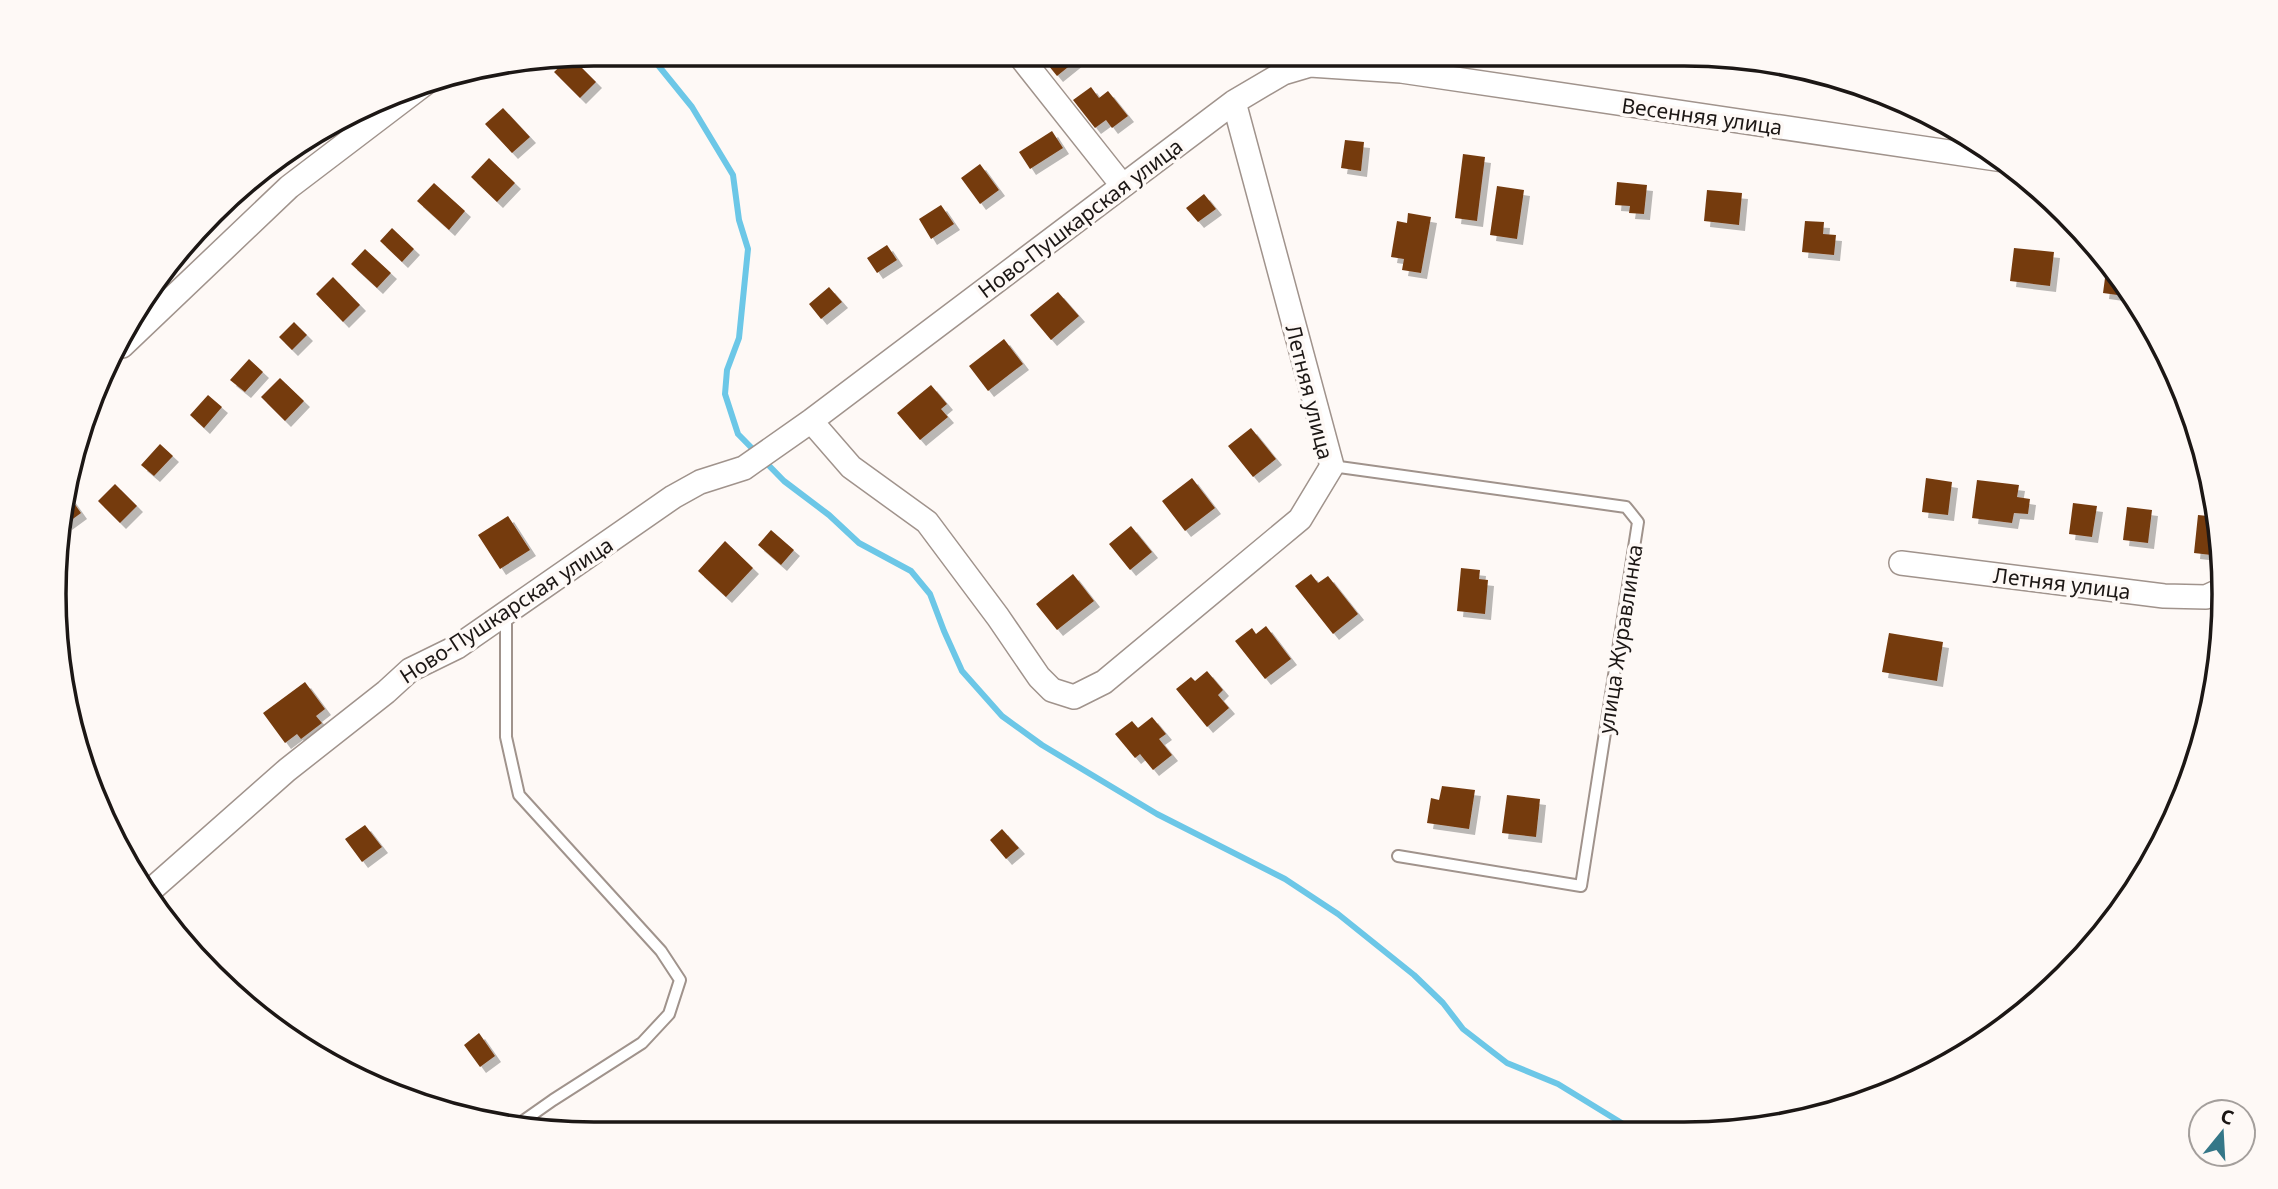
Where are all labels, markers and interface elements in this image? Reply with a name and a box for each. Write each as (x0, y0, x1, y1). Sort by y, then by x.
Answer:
street label: Весенняя улица (1620, 91, 1784, 141)
street label: Ново-Пушкарская улица (972, 132, 1188, 304)
street label: Летняя улица (1280, 322, 1340, 462)
street label: Ново-Пушкарская улица (394, 530, 618, 690)
street label: улица Журавлинка (1591, 542, 1649, 736)
street label: Летняя улица (1992, 561, 2132, 605)
north arrow (2187, 1098, 2257, 1168)
text: С (2217, 1103, 2237, 1131)

